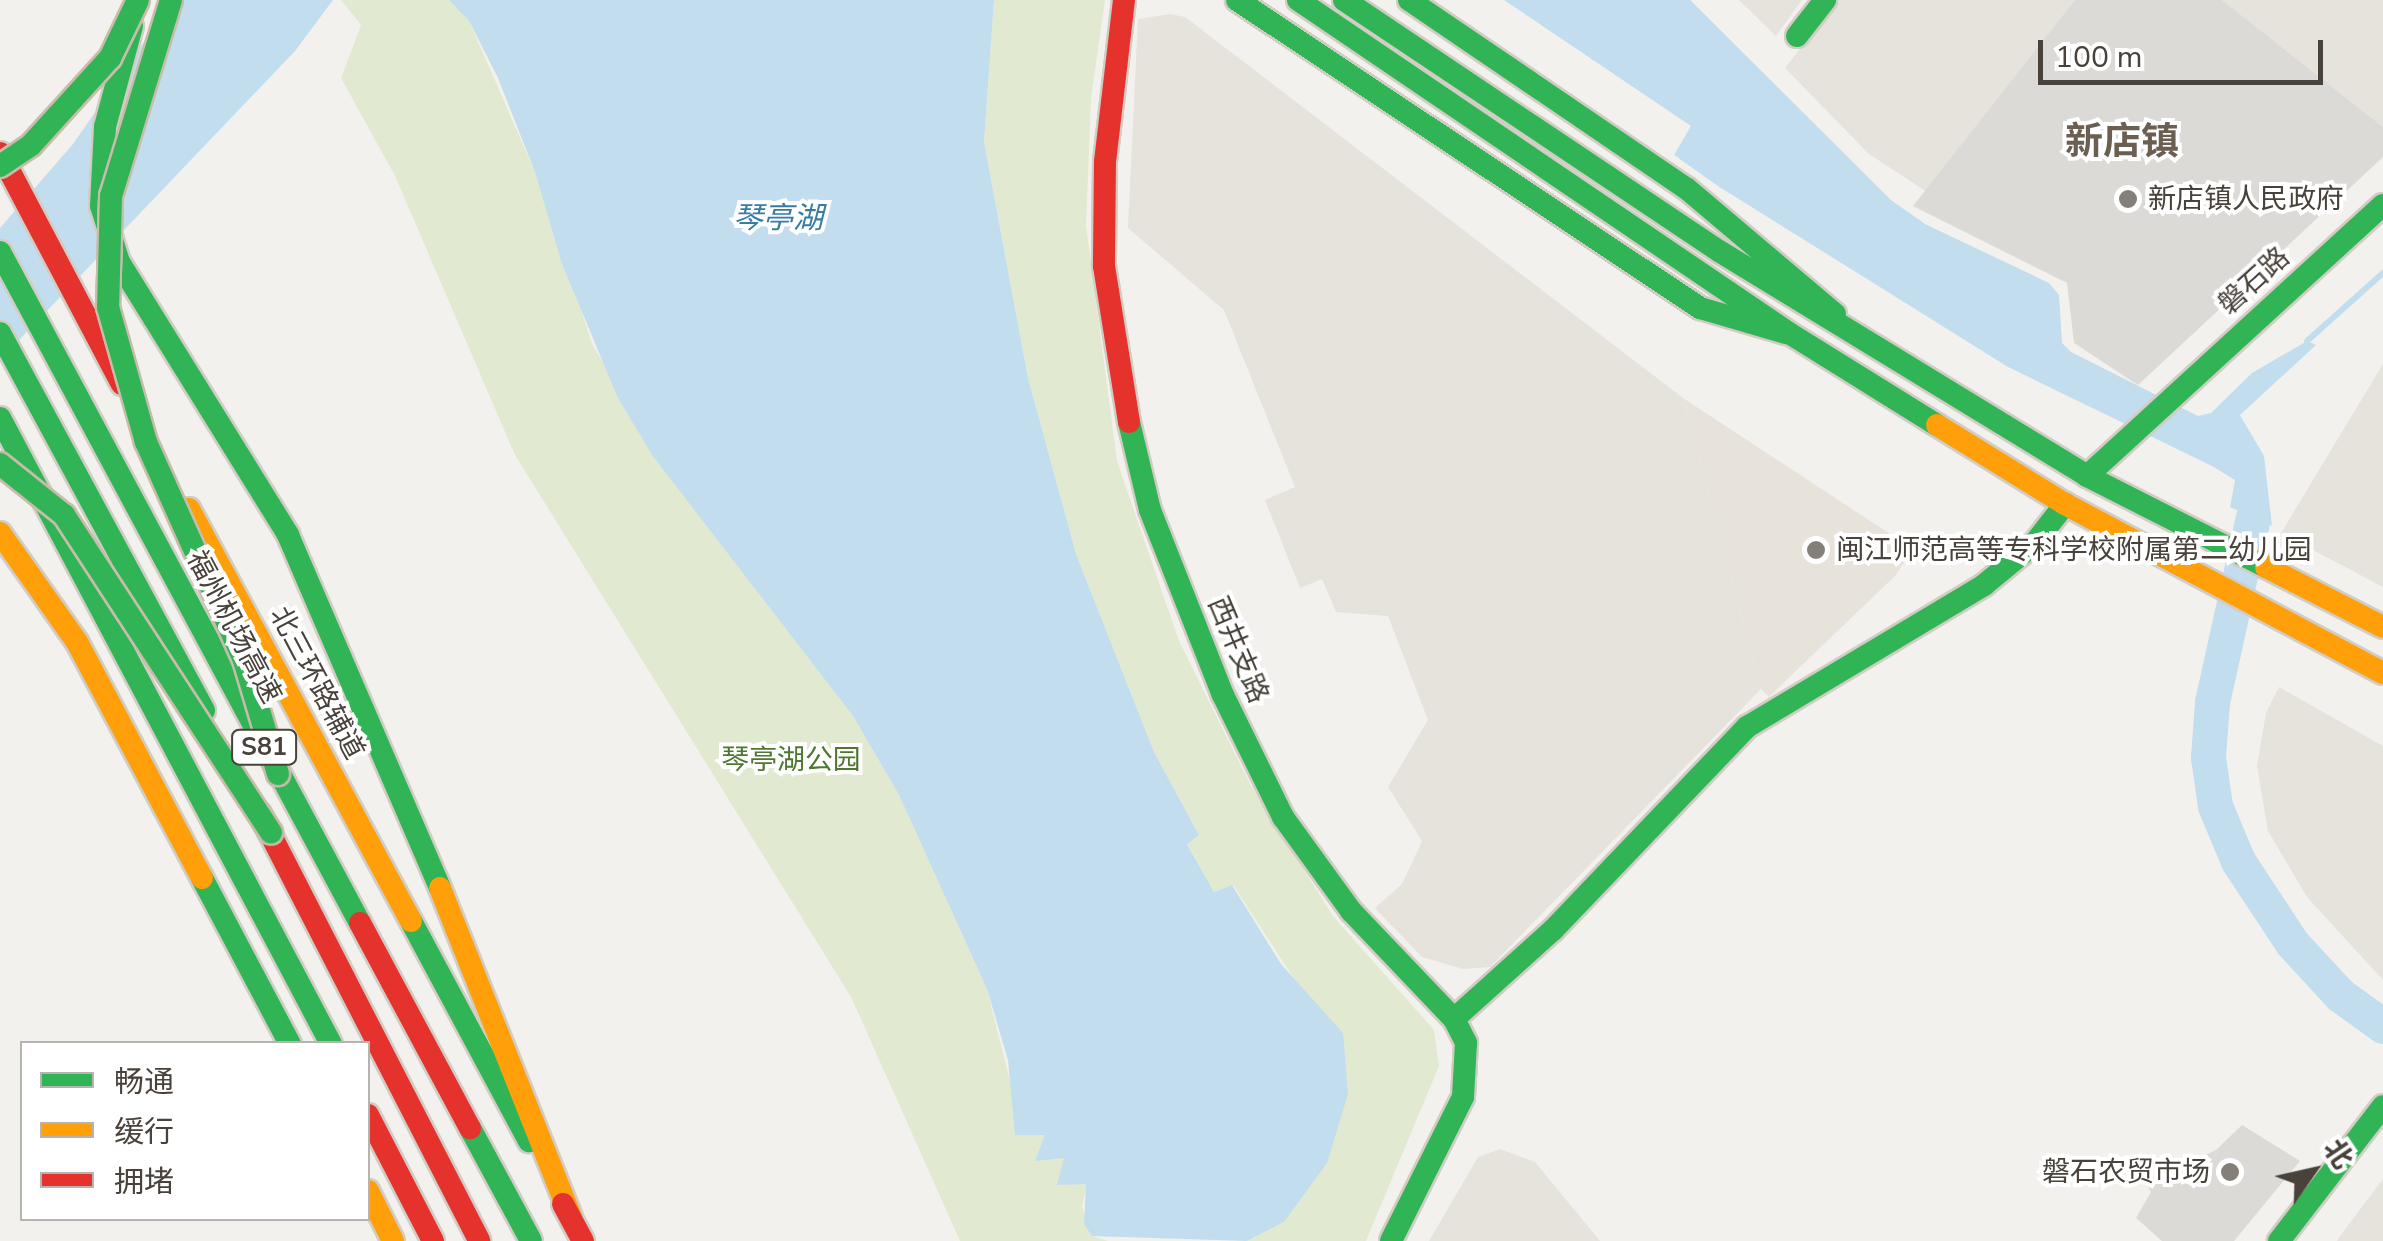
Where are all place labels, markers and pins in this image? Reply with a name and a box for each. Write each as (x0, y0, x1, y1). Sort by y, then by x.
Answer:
place label: 新店镇人民政府 (2148, 182, 2344, 216)
marker: 新店镇人民政府 (2117, 188, 2139, 210)
place label: 闽江师范高等专科学校附属第二幼儿园 (1836, 533, 2312, 567)
marker: 闽江师范高等专科学校附属第二幼儿园 (1805, 539, 1827, 561)
place label: 磐石农贸市场 (2042, 1155, 2210, 1189)
marker: 磐石农贸市场 (2219, 1161, 2241, 1183)

